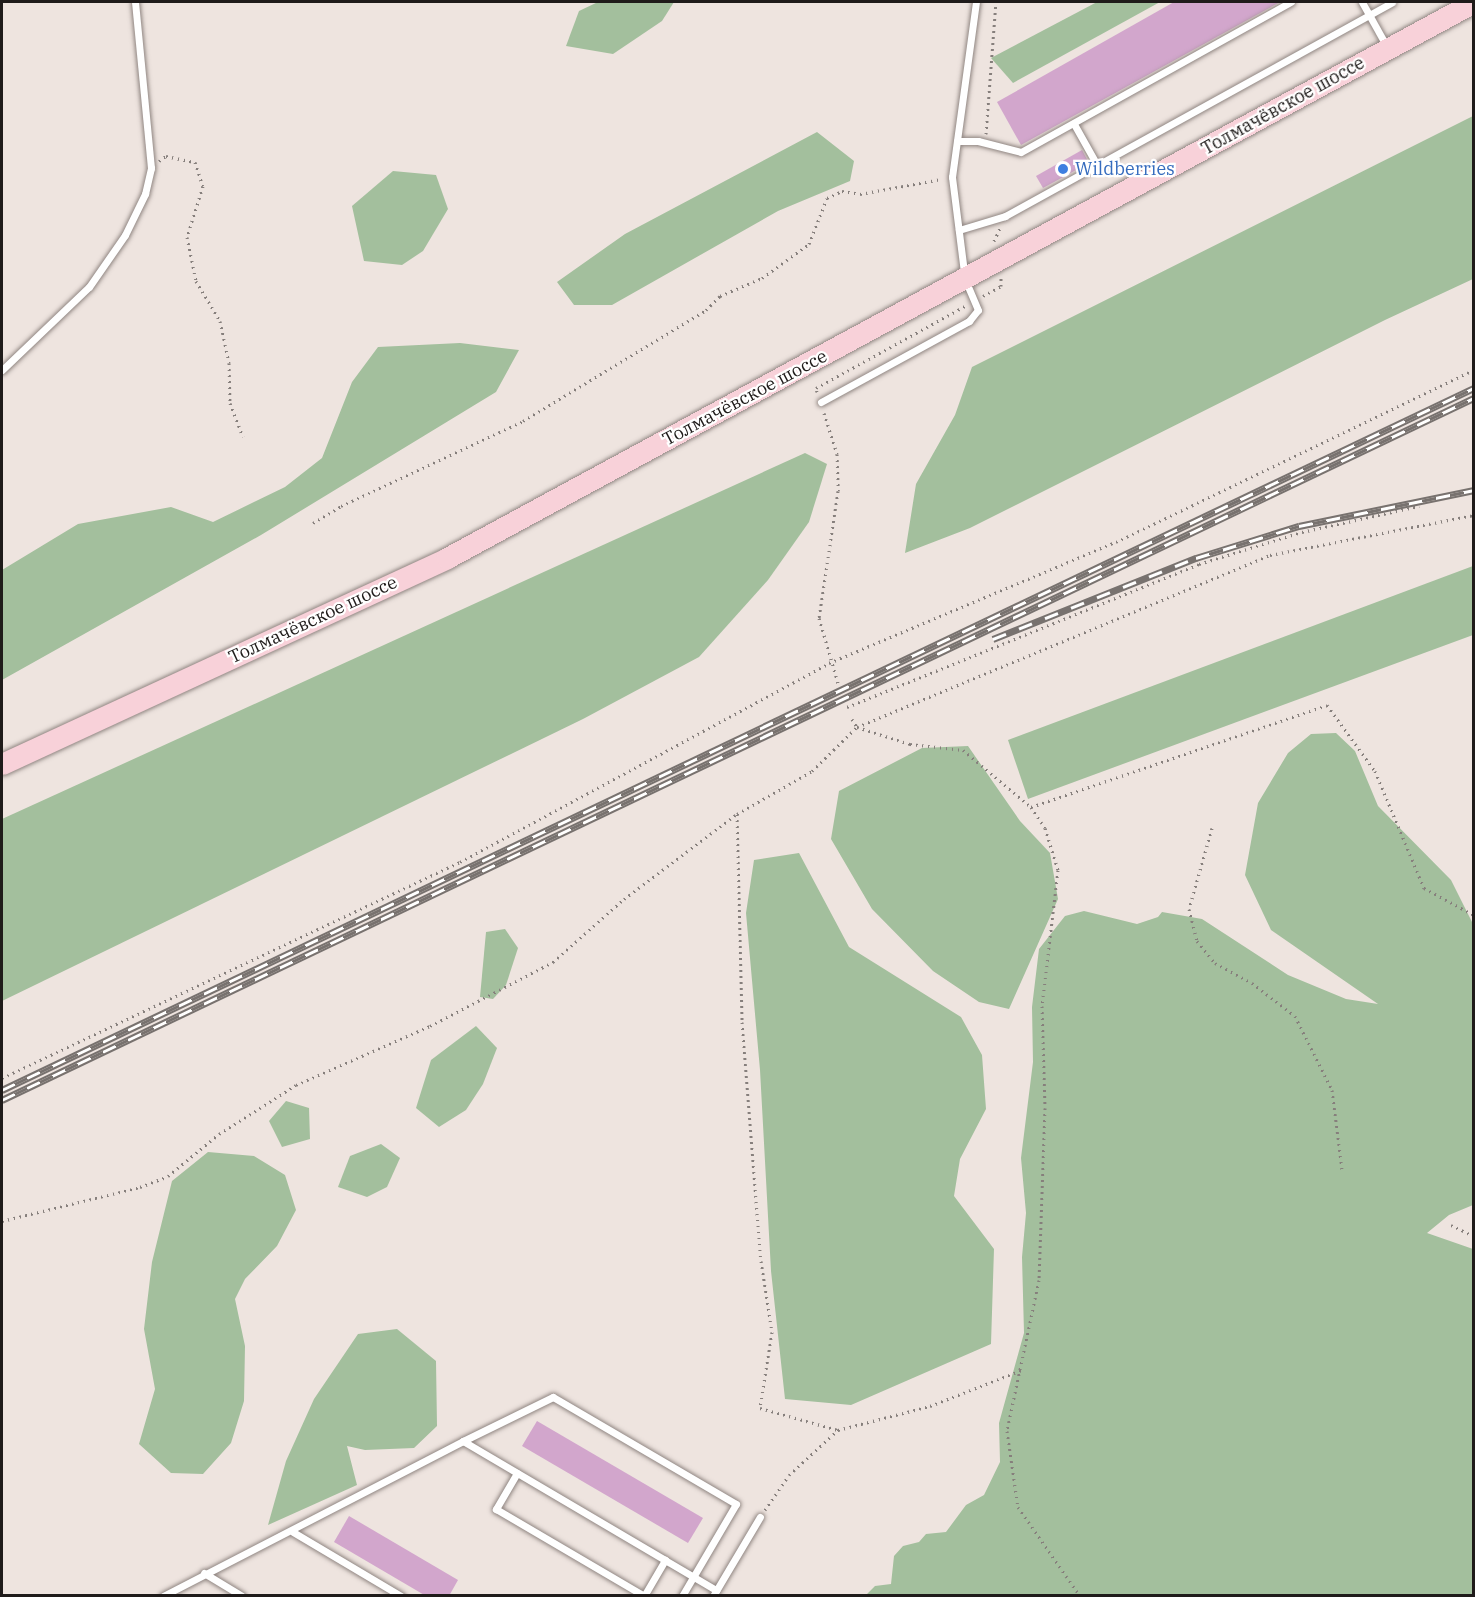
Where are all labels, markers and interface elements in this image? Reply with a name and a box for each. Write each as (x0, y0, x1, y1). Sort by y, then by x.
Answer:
street label: Толмачёвское шоссе (1198, 52, 1368, 160)
place label: Wildberries (1075, 158, 1175, 180)
marker: Wildberries (1056, 162, 1070, 176)
street label: Толмачёвское шоссе (659, 345, 831, 451)
street label: Толмачёвское шоссе (225, 571, 401, 669)

